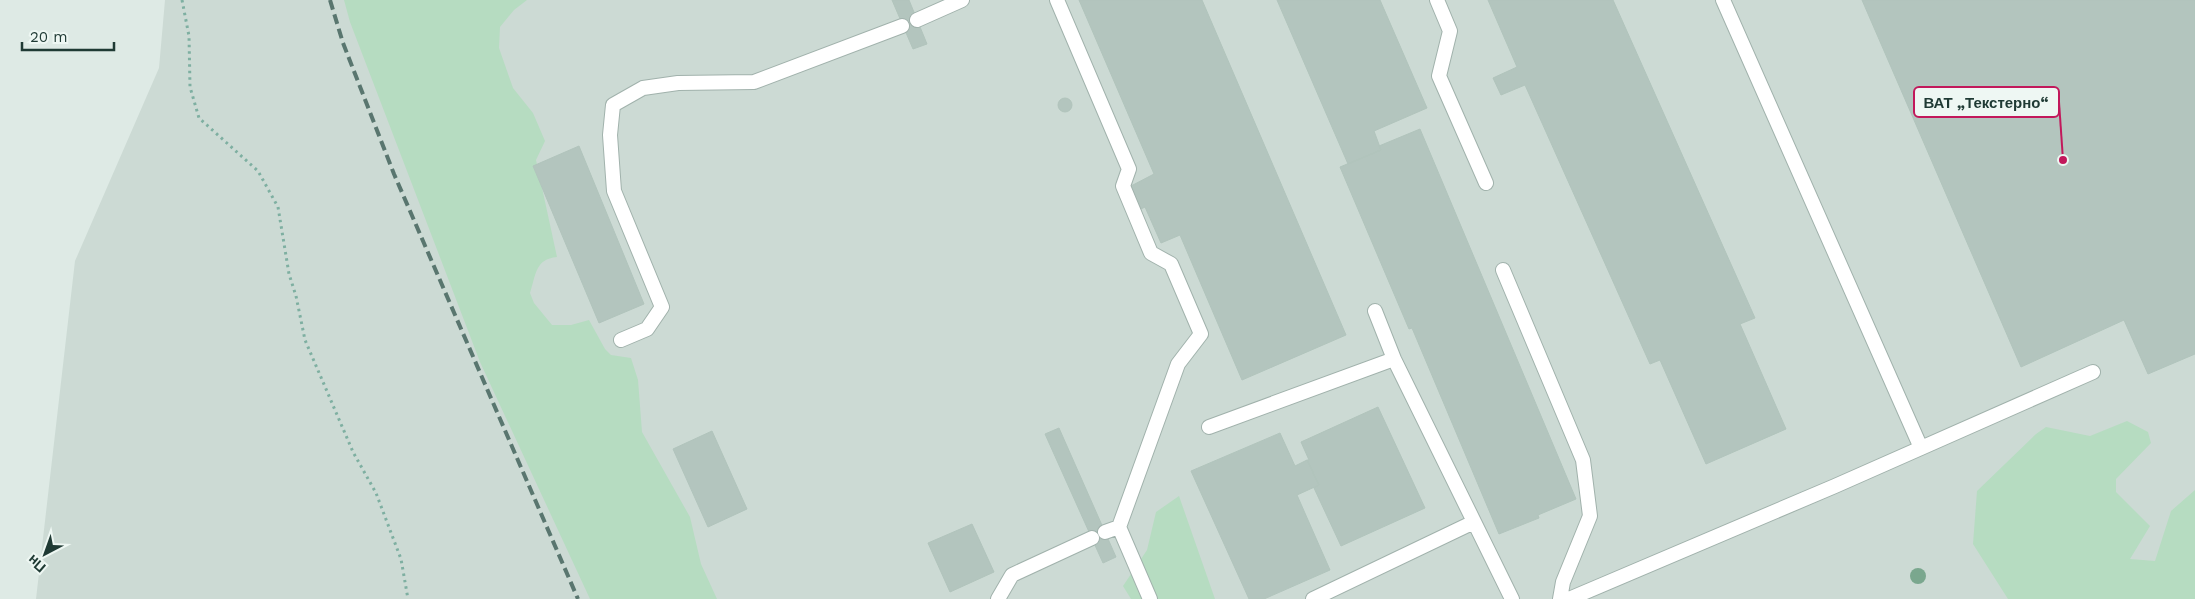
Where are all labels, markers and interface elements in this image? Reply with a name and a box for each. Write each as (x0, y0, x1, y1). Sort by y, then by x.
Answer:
scale bar (22, 20, 115, 52)
text: 20 m (30, 28, 68, 46)
callout: ВАТ „Текстерно“ (1914, 87, 2059, 117)
text: ВАТ „Текстерно“ (1923, 94, 2049, 112)
north arrow (20, 529, 70, 579)
text: Пн (24, 552, 49, 576)

